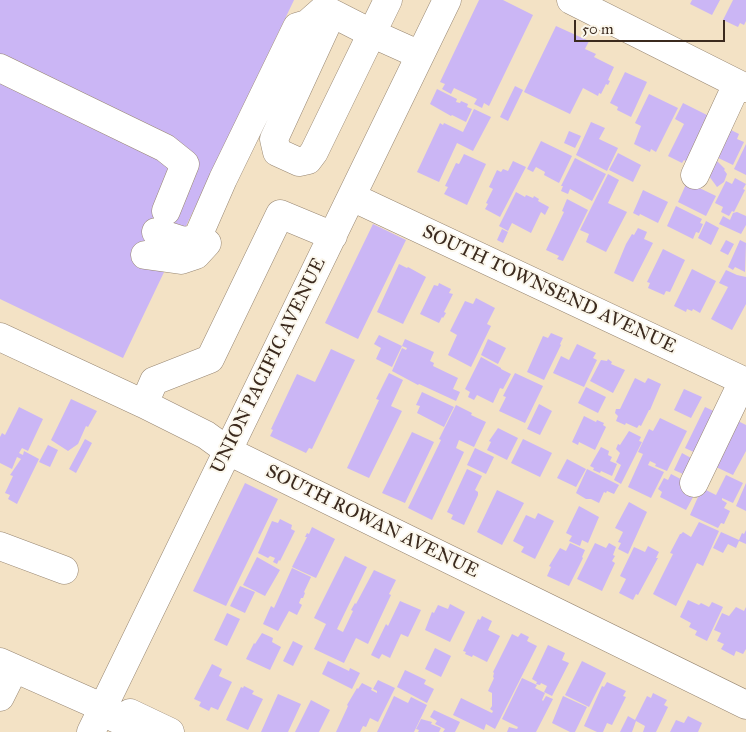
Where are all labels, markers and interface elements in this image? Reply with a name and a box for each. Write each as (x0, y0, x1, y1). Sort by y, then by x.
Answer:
scale bar (576, 10, 727, 42)
text: 50 m (582, 20, 614, 38)
street label: SOUTH TOWNSEND AVENUE (418, 221, 680, 359)
street label: UNION PACIFIC AVENUE (207, 254, 331, 478)
street label: SOUTH ROWAN AVENUE (262, 460, 482, 584)

